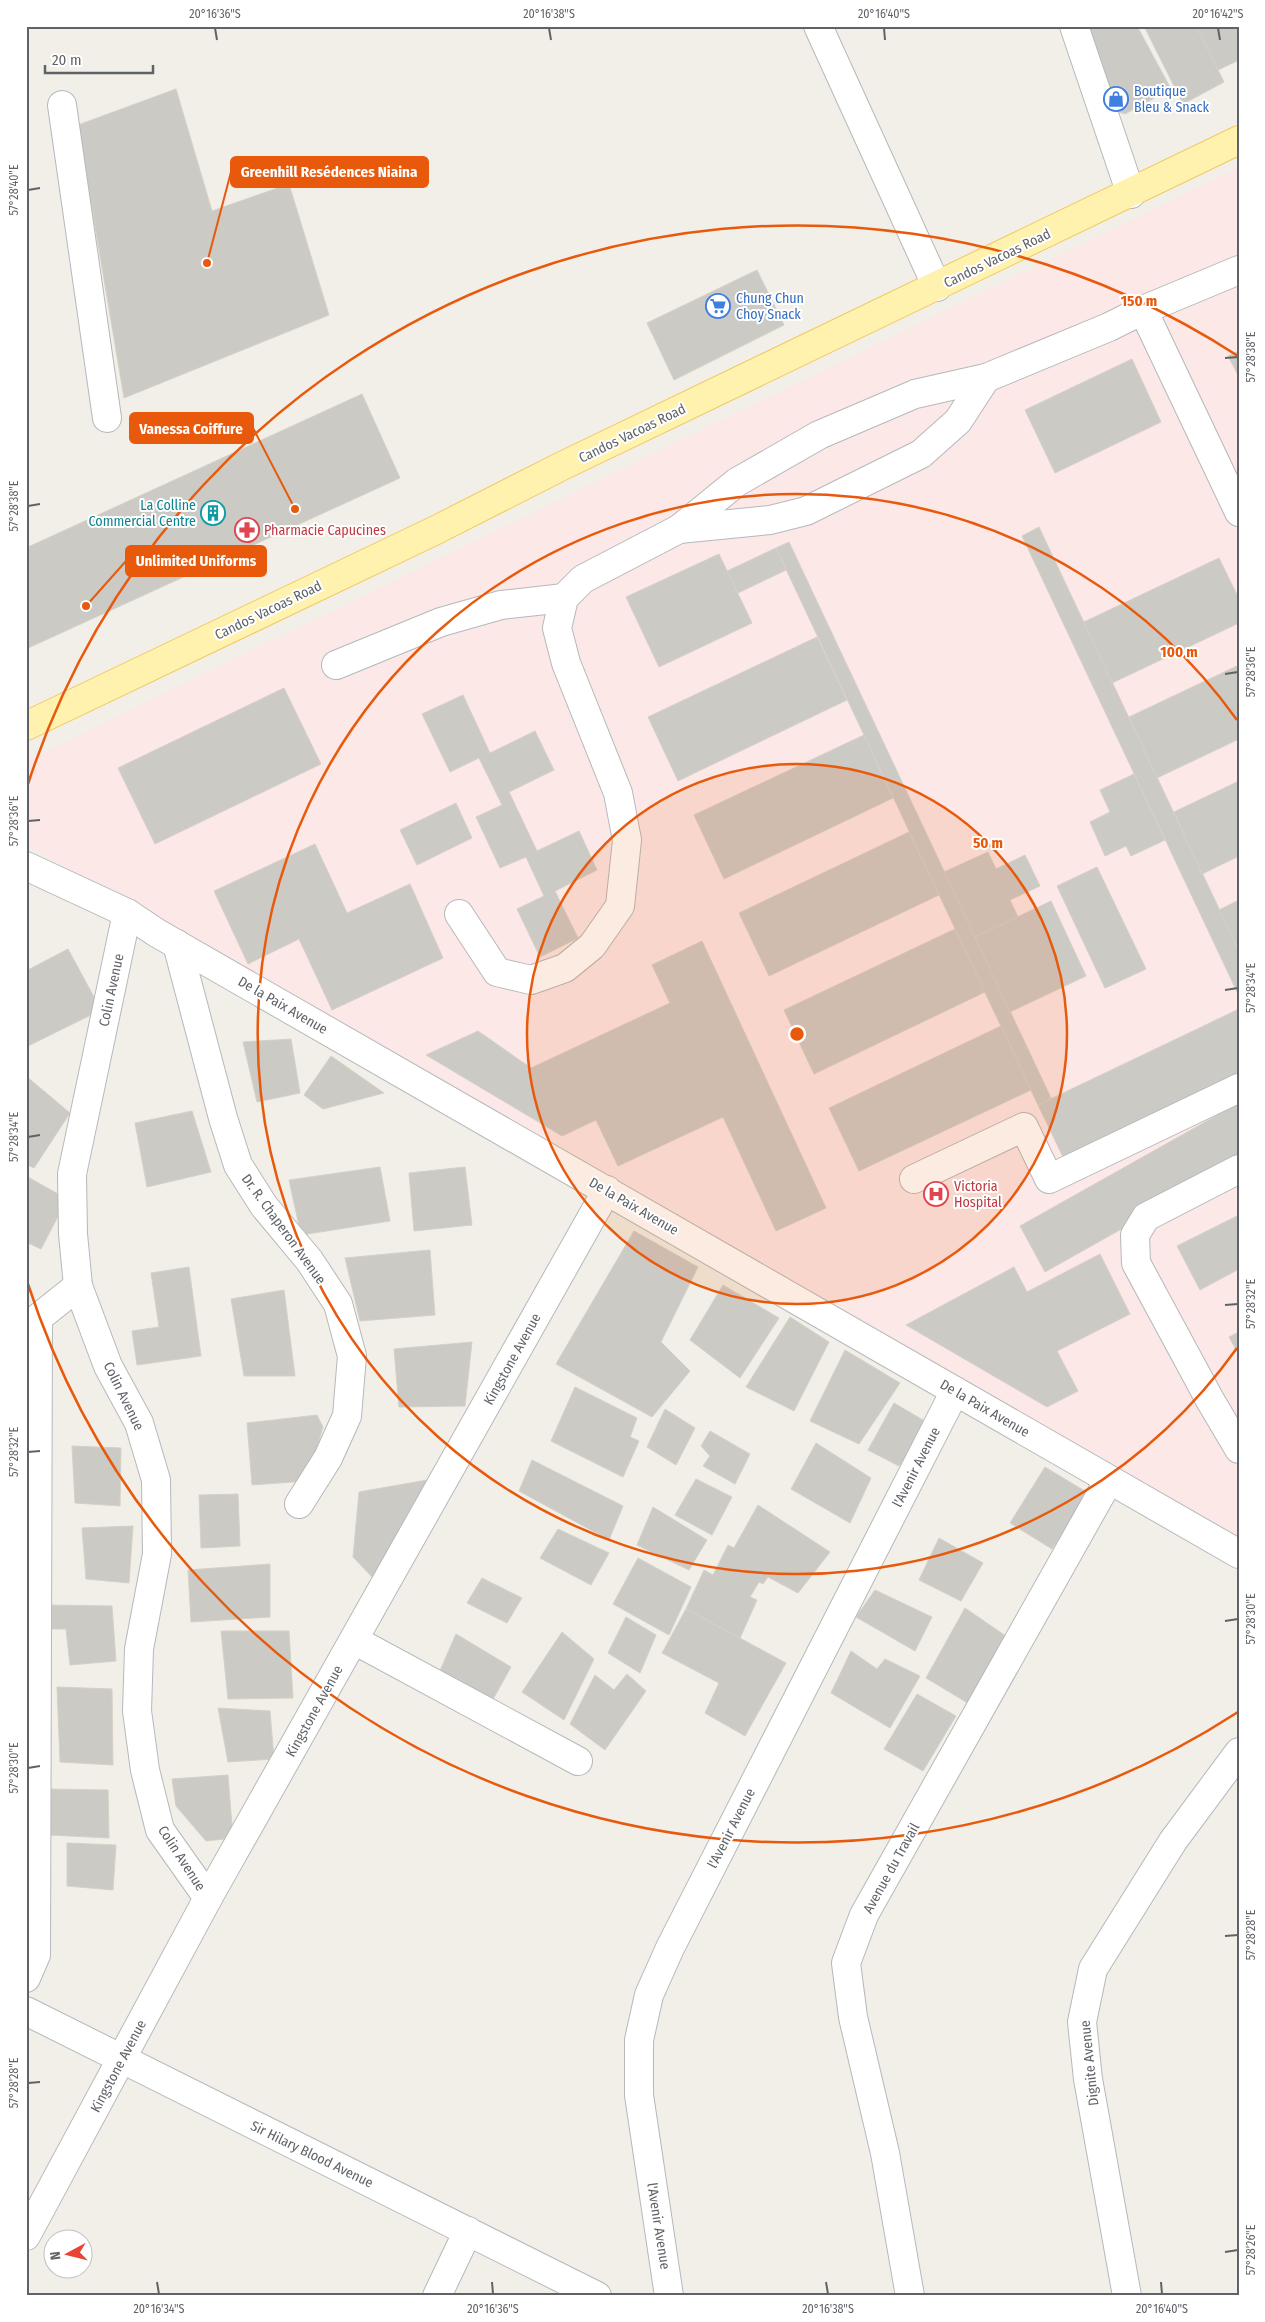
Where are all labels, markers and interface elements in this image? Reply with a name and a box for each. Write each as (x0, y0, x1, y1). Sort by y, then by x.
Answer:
text: 20°16'36"S (189, 7, 241, 21)
text: 20°16'38"S (523, 7, 575, 21)
text: 20°16'40"S (858, 7, 910, 21)
text: 20°16'42"S (1193, 7, 1244, 21)
scale bar (45, 42, 152, 74)
text: 20 m (52, 51, 82, 69)
place label: Boutique Bleu & Snack (1134, 83, 1210, 116)
shop icon: Boutique Bleu & Snack (1103, 86, 1129, 112)
callout: Greenhill Resédences Niaina (231, 157, 428, 187)
text: Greenhill Resédences Niaina (241, 163, 418, 181)
text: 57°28'40"E (7, 164, 21, 216)
street label: Candos Vacoas Road (941, 225, 1053, 292)
place label: Chung Chun Choy Snack (736, 290, 804, 323)
text: 150 m (1121, 292, 1157, 310)
supermarket icon: Chung Chun Choy Snack (705, 293, 731, 319)
text: 57°28'38"E (1244, 331, 1258, 382)
street label: Candos Vacoas Road (576, 400, 688, 467)
callout: Vanessa Coiffure (130, 413, 253, 443)
text: Vanessa Coiffure (138, 420, 243, 438)
text: 57°28'38"E (7, 480, 21, 531)
place label: La Colline Commercial Centre (89, 497, 196, 530)
building icon: La Colline Commercial Centre (200, 500, 226, 526)
pharmacy icon: Pharmacie Capucines (234, 517, 260, 543)
place label: Pharmacie Capucines (264, 522, 386, 539)
callout: Unlimited Uniforms (126, 546, 266, 576)
text: Unlimited Uniforms (136, 552, 257, 570)
street label: Candos Vacoas Road (212, 577, 324, 644)
text: 100 m (1160, 643, 1198, 661)
text: 57°28'36"E (1244, 646, 1258, 697)
text: 57°28'36"E (7, 795, 21, 846)
text: 50 m (973, 834, 1003, 852)
street label: Colin Avenue (95, 952, 128, 1028)
text: 57°28'34"E (1244, 963, 1258, 1013)
street label: De la Paix Avenue (235, 973, 331, 1038)
centre of rings (788, 1025, 806, 1043)
text: 57°28'34"E (7, 1112, 21, 1162)
street label: Dr. R. Chaperon Avenue (238, 1171, 329, 1288)
street label: De la Paix Avenue (586, 1174, 682, 1239)
place label: Victoria Hospital (954, 1178, 1002, 1211)
hospital icon: Victoria Hospital (923, 1181, 949, 1207)
text: 57°28'32"E (1244, 1279, 1258, 1329)
street label: Kingstone Avenue (480, 1310, 545, 1408)
street label: Colin Avenue (100, 1359, 147, 1433)
street label: De la Paix Avenue (937, 1376, 1033, 1441)
street label: l'Avenir Avenue (889, 1424, 944, 1510)
text: 57°28'32"E (7, 1427, 21, 1477)
text: 57°28'30"E (1244, 1593, 1258, 1645)
street label: Kingstone Avenue (282, 1662, 347, 1760)
text: 57°28'30"E (7, 1742, 21, 1794)
street label: l'Avenir Avenue (704, 1785, 759, 1871)
street label: Avenue du Travail (860, 1820, 923, 1916)
street label: Colin Avenue (154, 1823, 209, 1894)
text: 57°28'28"E (1244, 1909, 1258, 1960)
street label: Kingstone Avenue (87, 2017, 150, 2115)
street label: Dignite Avenue (1077, 2019, 1102, 2106)
text: 57°28'28"E (7, 2057, 21, 2108)
street label: Sir Hilary Blood Avenue (248, 2117, 376, 2192)
street label: l'Avenir Avenue (643, 2182, 674, 2271)
text: 57°28'26"E (1244, 2224, 1258, 2275)
north arrow (42, 2230, 92, 2280)
text: N (47, 2250, 65, 2261)
text: 20°16'34"S (133, 2302, 185, 2316)
text: 20°16'36"S (467, 2302, 519, 2316)
text: 20°16'38"S (802, 2302, 854, 2316)
text: 20°16'40"S (1136, 2302, 1188, 2316)

